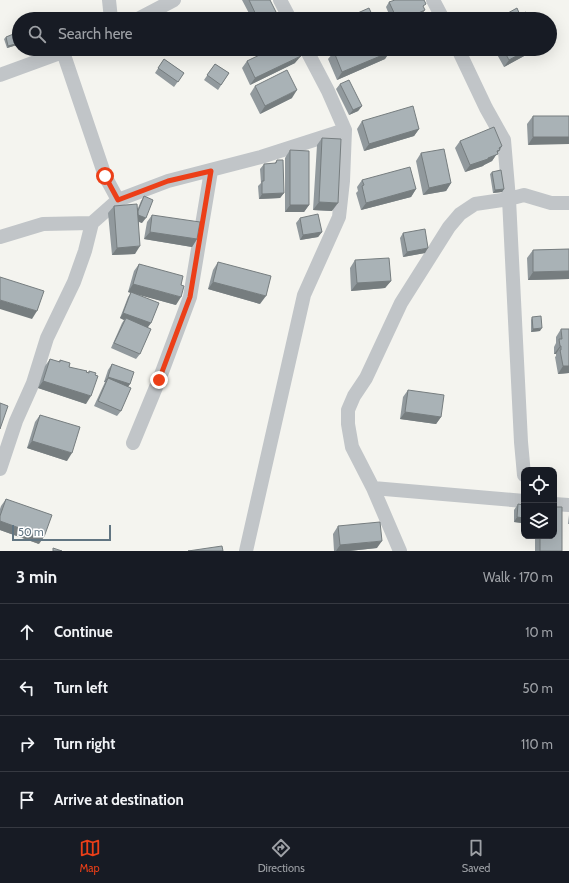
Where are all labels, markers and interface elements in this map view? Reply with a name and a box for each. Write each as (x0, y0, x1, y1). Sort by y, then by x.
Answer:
search box (12, 12, 557, 56)
icon: search (26, 23, 48, 45)
text: Search here (58, 25, 133, 43)
route start (96, 167, 114, 185)
route end (150, 371, 168, 389)
map controls (521, 467, 557, 539)
button: locate (521, 467, 557, 503)
button: layers (521, 503, 557, 539)
scale bar (12, 523, 111, 542)
text: 50 m (18, 525, 44, 539)
text: 3 min (16, 567, 57, 587)
text: Walk · 170 m (483, 569, 553, 585)
icon: ahead (16, 621, 38, 643)
text: Continue (54, 623, 113, 641)
text: 10 m (525, 624, 553, 640)
icon: left (16, 677, 38, 699)
text: Turn left (54, 679, 108, 697)
text: 50 m (523, 680, 553, 696)
icon: right (16, 733, 38, 755)
text: Turn right (54, 735, 115, 753)
text: 110 m (521, 736, 553, 752)
icon: arrive (16, 789, 38, 811)
text: Arrive at destination (54, 791, 184, 809)
tab: Map (79, 837, 101, 875)
tab: Directions (258, 837, 305, 875)
tab: Saved (462, 837, 490, 875)

